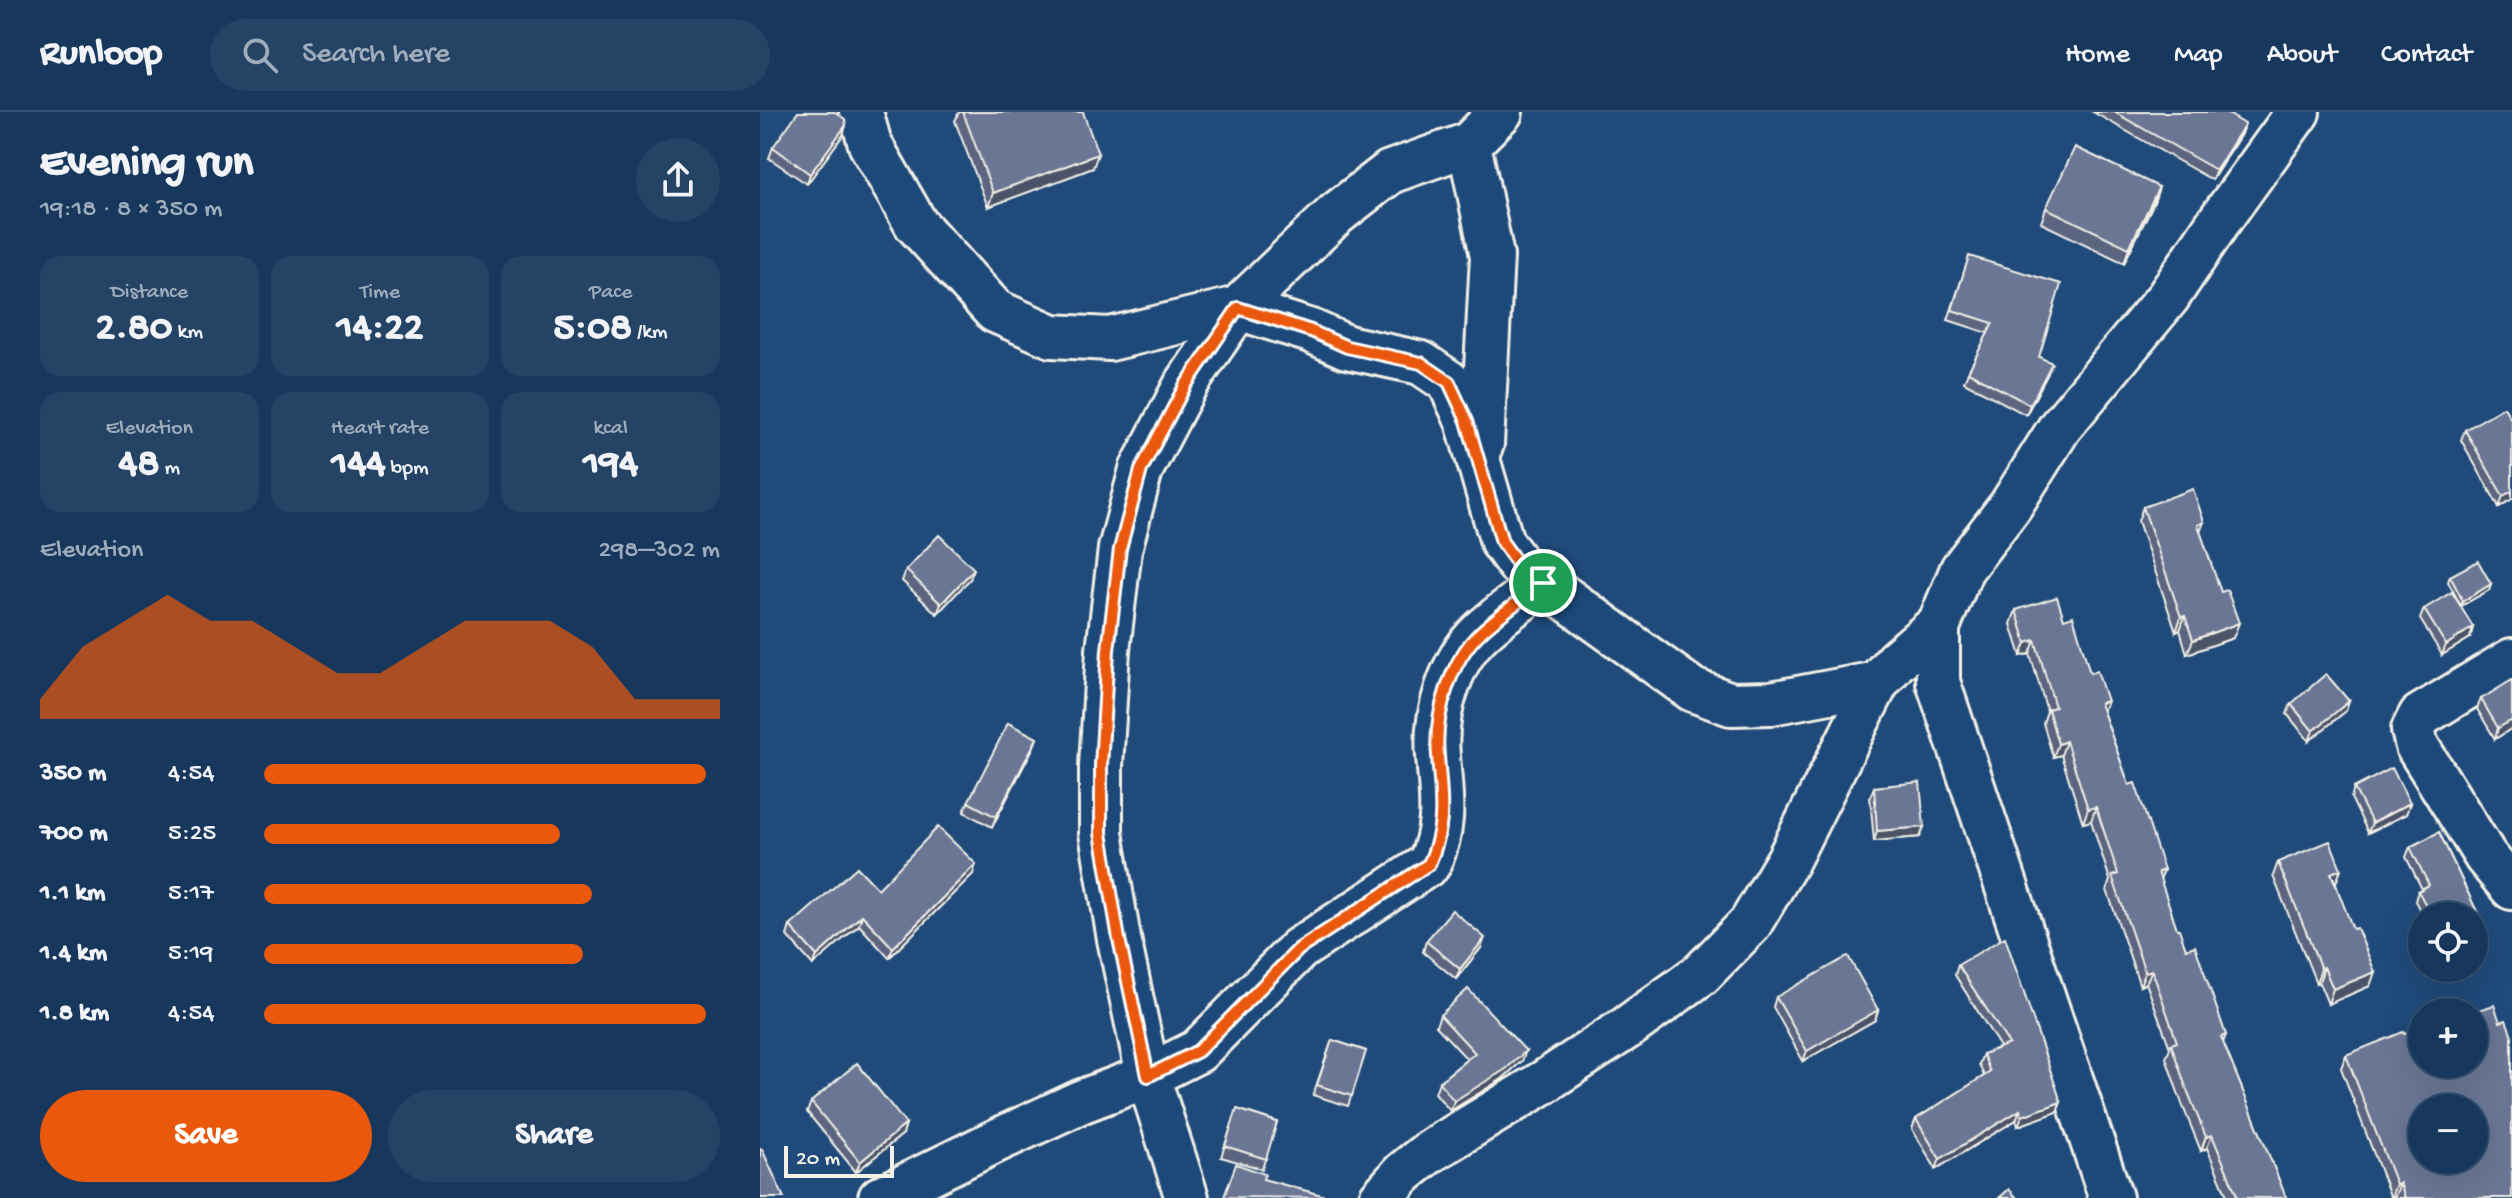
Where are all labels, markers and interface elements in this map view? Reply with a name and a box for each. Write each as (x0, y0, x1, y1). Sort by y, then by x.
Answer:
search box (210, 19, 770, 91)
text: Runloop (40, 33, 162, 77)
icon: search (238, 33, 282, 77)
text: Search here (302, 38, 450, 73)
text: Home (2065, 39, 2130, 72)
text: Map (2174, 39, 2223, 72)
text: About (2267, 39, 2337, 72)
text: Contact (2381, 39, 2472, 72)
button: share (636, 138, 720, 222)
text: Evening run (40, 139, 253, 191)
text: 19:18 · 8 × 350 m (40, 195, 223, 226)
text: Distance (110, 280, 188, 306)
text: Time (360, 280, 400, 306)
text: Pace (589, 280, 632, 306)
text: 2.80 (96, 306, 172, 353)
text: 14:22 (337, 306, 423, 353)
text: 5:08 (554, 306, 632, 353)
text: km (172, 320, 203, 346)
text: /km (632, 320, 668, 346)
text: Elevation (106, 416, 193, 442)
text: Heart rate (331, 416, 429, 442)
text: kcal (593, 416, 628, 442)
text: 48 (118, 442, 159, 489)
text: 144 (331, 442, 385, 489)
text: 194 (583, 442, 638, 489)
text: m (159, 456, 180, 482)
text: bpm (385, 456, 429, 482)
text: Elevation (40, 536, 143, 567)
text: 298–302 m (598, 536, 720, 567)
pin (1509, 549, 1577, 617)
icon: arrive (1521, 561, 1565, 605)
text: 350 m (40, 759, 107, 790)
text: 4:54 (168, 759, 214, 790)
text: 700 m (40, 819, 108, 850)
text: 5:25 (168, 819, 216, 850)
text: 1.1 km (40, 879, 105, 910)
text: 5:17 (168, 879, 214, 910)
map controls (2408, 902, 2488, 1174)
button: locate (2408, 902, 2488, 982)
text: 1.4 km (40, 939, 107, 970)
text: 5:19 (168, 939, 213, 970)
button: + (2408, 998, 2488, 1078)
text: 1.8 km (40, 999, 109, 1030)
text: 4:54 (168, 999, 214, 1030)
button: Save (40, 1090, 372, 1182)
button: Share (388, 1090, 720, 1182)
button: − (2408, 1094, 2488, 1174)
scale bar (784, 1142, 894, 1178)
text: 20 m (796, 1147, 840, 1173)

